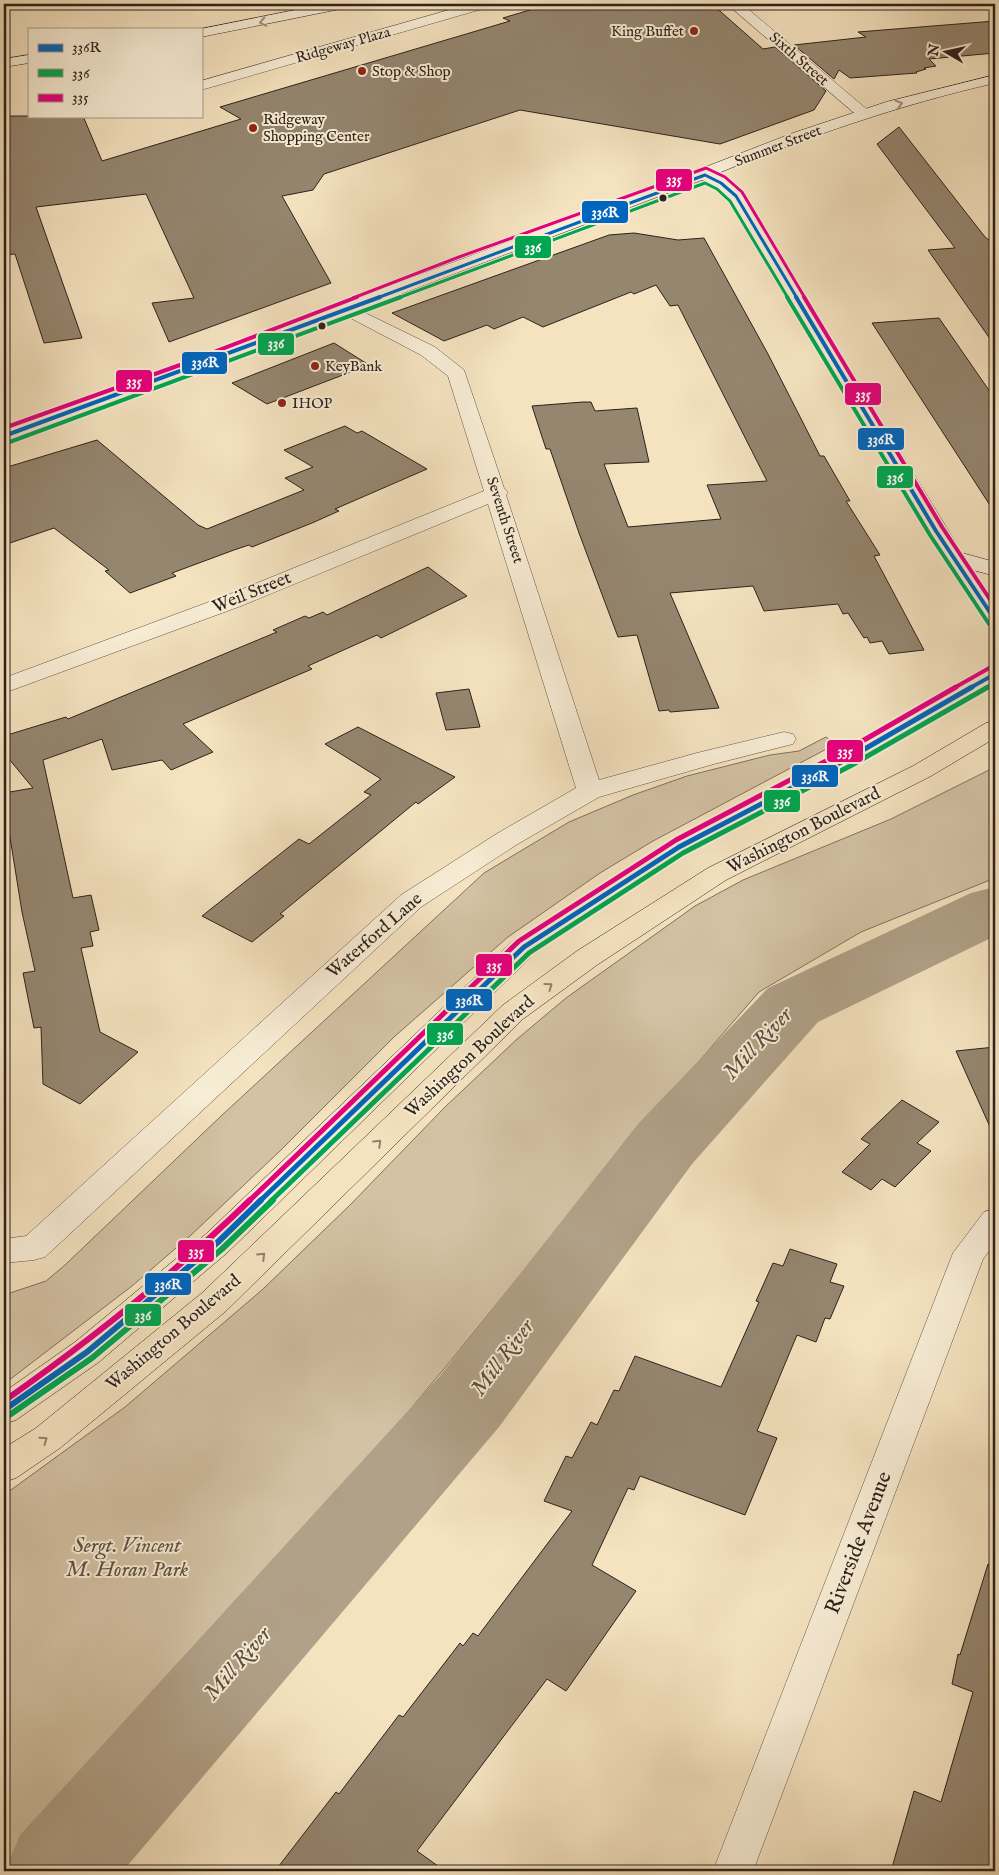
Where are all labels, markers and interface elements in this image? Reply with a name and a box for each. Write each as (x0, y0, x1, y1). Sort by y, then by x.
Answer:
one-way arrow (259, 16, 267, 27)
street label: Ridgeway Plaza (293, 22, 393, 68)
place label: King Buffet (611, 22, 684, 41)
marker: King Buffet (688, 25, 700, 37)
legend (28, 28, 202, 118)
street label: Sixth Street (765, 28, 833, 90)
north arrow (922, 28, 972, 78)
text: 336R (72, 38, 102, 57)
text: N (924, 43, 944, 59)
place label: Stop & Shop (372, 62, 451, 81)
text: 336 (72, 64, 90, 83)
marker: Stop & Shop (356, 65, 368, 77)
text: 335 (72, 88, 89, 107)
one-way arrow (894, 100, 902, 110)
place label: Ridgeway Shopping Center (263, 110, 370, 146)
street label: Summer Street (732, 121, 824, 171)
marker: Ridgeway Shopping Center (247, 122, 259, 134)
line badge: 335 (655, 168, 693, 192)
text: 335 (666, 171, 682, 189)
unlabelled marker (658, 193, 668, 203)
line badge: 336R (581, 200, 629, 224)
text: 336R (592, 204, 620, 222)
line badge: 336 (514, 235, 552, 259)
text: 336 (525, 239, 542, 257)
unlabelled marker (317, 321, 327, 331)
line badge: 336 (257, 332, 295, 356)
text: 336 (268, 335, 285, 353)
line badge: 336R (181, 351, 228, 375)
text: 336R (192, 354, 220, 372)
place label: KeyBank (325, 357, 383, 376)
marker: KeyBank (309, 360, 321, 372)
line badge: 335 (115, 369, 153, 393)
text: 335 (126, 373, 142, 391)
line badge: 335 (844, 382, 882, 406)
text: 335 (855, 386, 871, 404)
place label: IHOP (292, 394, 332, 413)
marker: IHOP (276, 397, 288, 409)
line badge: 336R (857, 427, 905, 451)
text: 336R (868, 431, 896, 449)
line badge: 336 (876, 465, 914, 489)
text: 336 (887, 469, 904, 487)
street label: Seventh Street (482, 474, 528, 566)
street label: Weil Street (209, 567, 295, 619)
line badge: 335 (826, 739, 864, 763)
text: 335 (837, 743, 853, 761)
line badge: 336R (791, 764, 839, 788)
text: 336R (802, 768, 830, 786)
street label: Washington Boulevard (723, 782, 885, 880)
line badge: 336 (763, 789, 801, 813)
text: 336 (774, 793, 791, 811)
street label: Waterford Lane (322, 888, 428, 984)
line badge: 335 (475, 953, 513, 977)
text: 335 (486, 957, 502, 975)
one-way arrow (543, 983, 553, 992)
line badge: 336R (445, 988, 493, 1012)
street label: Washington Boulevard (400, 991, 540, 1123)
text: 336R (456, 992, 484, 1010)
water label: Mill River (717, 1001, 800, 1086)
line badge: 336 (426, 1022, 464, 1046)
text: 336 (437, 1026, 454, 1044)
one-way arrow (372, 1140, 381, 1149)
line badge: 335 (177, 1239, 215, 1263)
text: 335 (188, 1243, 204, 1261)
one-way arrow (256, 1253, 265, 1262)
street label: Washington Boulevard (102, 1270, 246, 1396)
line badge: 336R (144, 1272, 192, 1296)
text: 336R (155, 1276, 183, 1294)
line badge: 336 (124, 1303, 162, 1327)
text: 336 (135, 1307, 152, 1325)
water label: Mill River (465, 1313, 542, 1402)
one-way arrow (39, 1437, 48, 1446)
street label: Riverside Avenue (819, 1468, 899, 1618)
park label: Sergt. Vincent M. Horan Park (66, 1533, 189, 1584)
water label: Mill River (198, 1620, 279, 1707)

